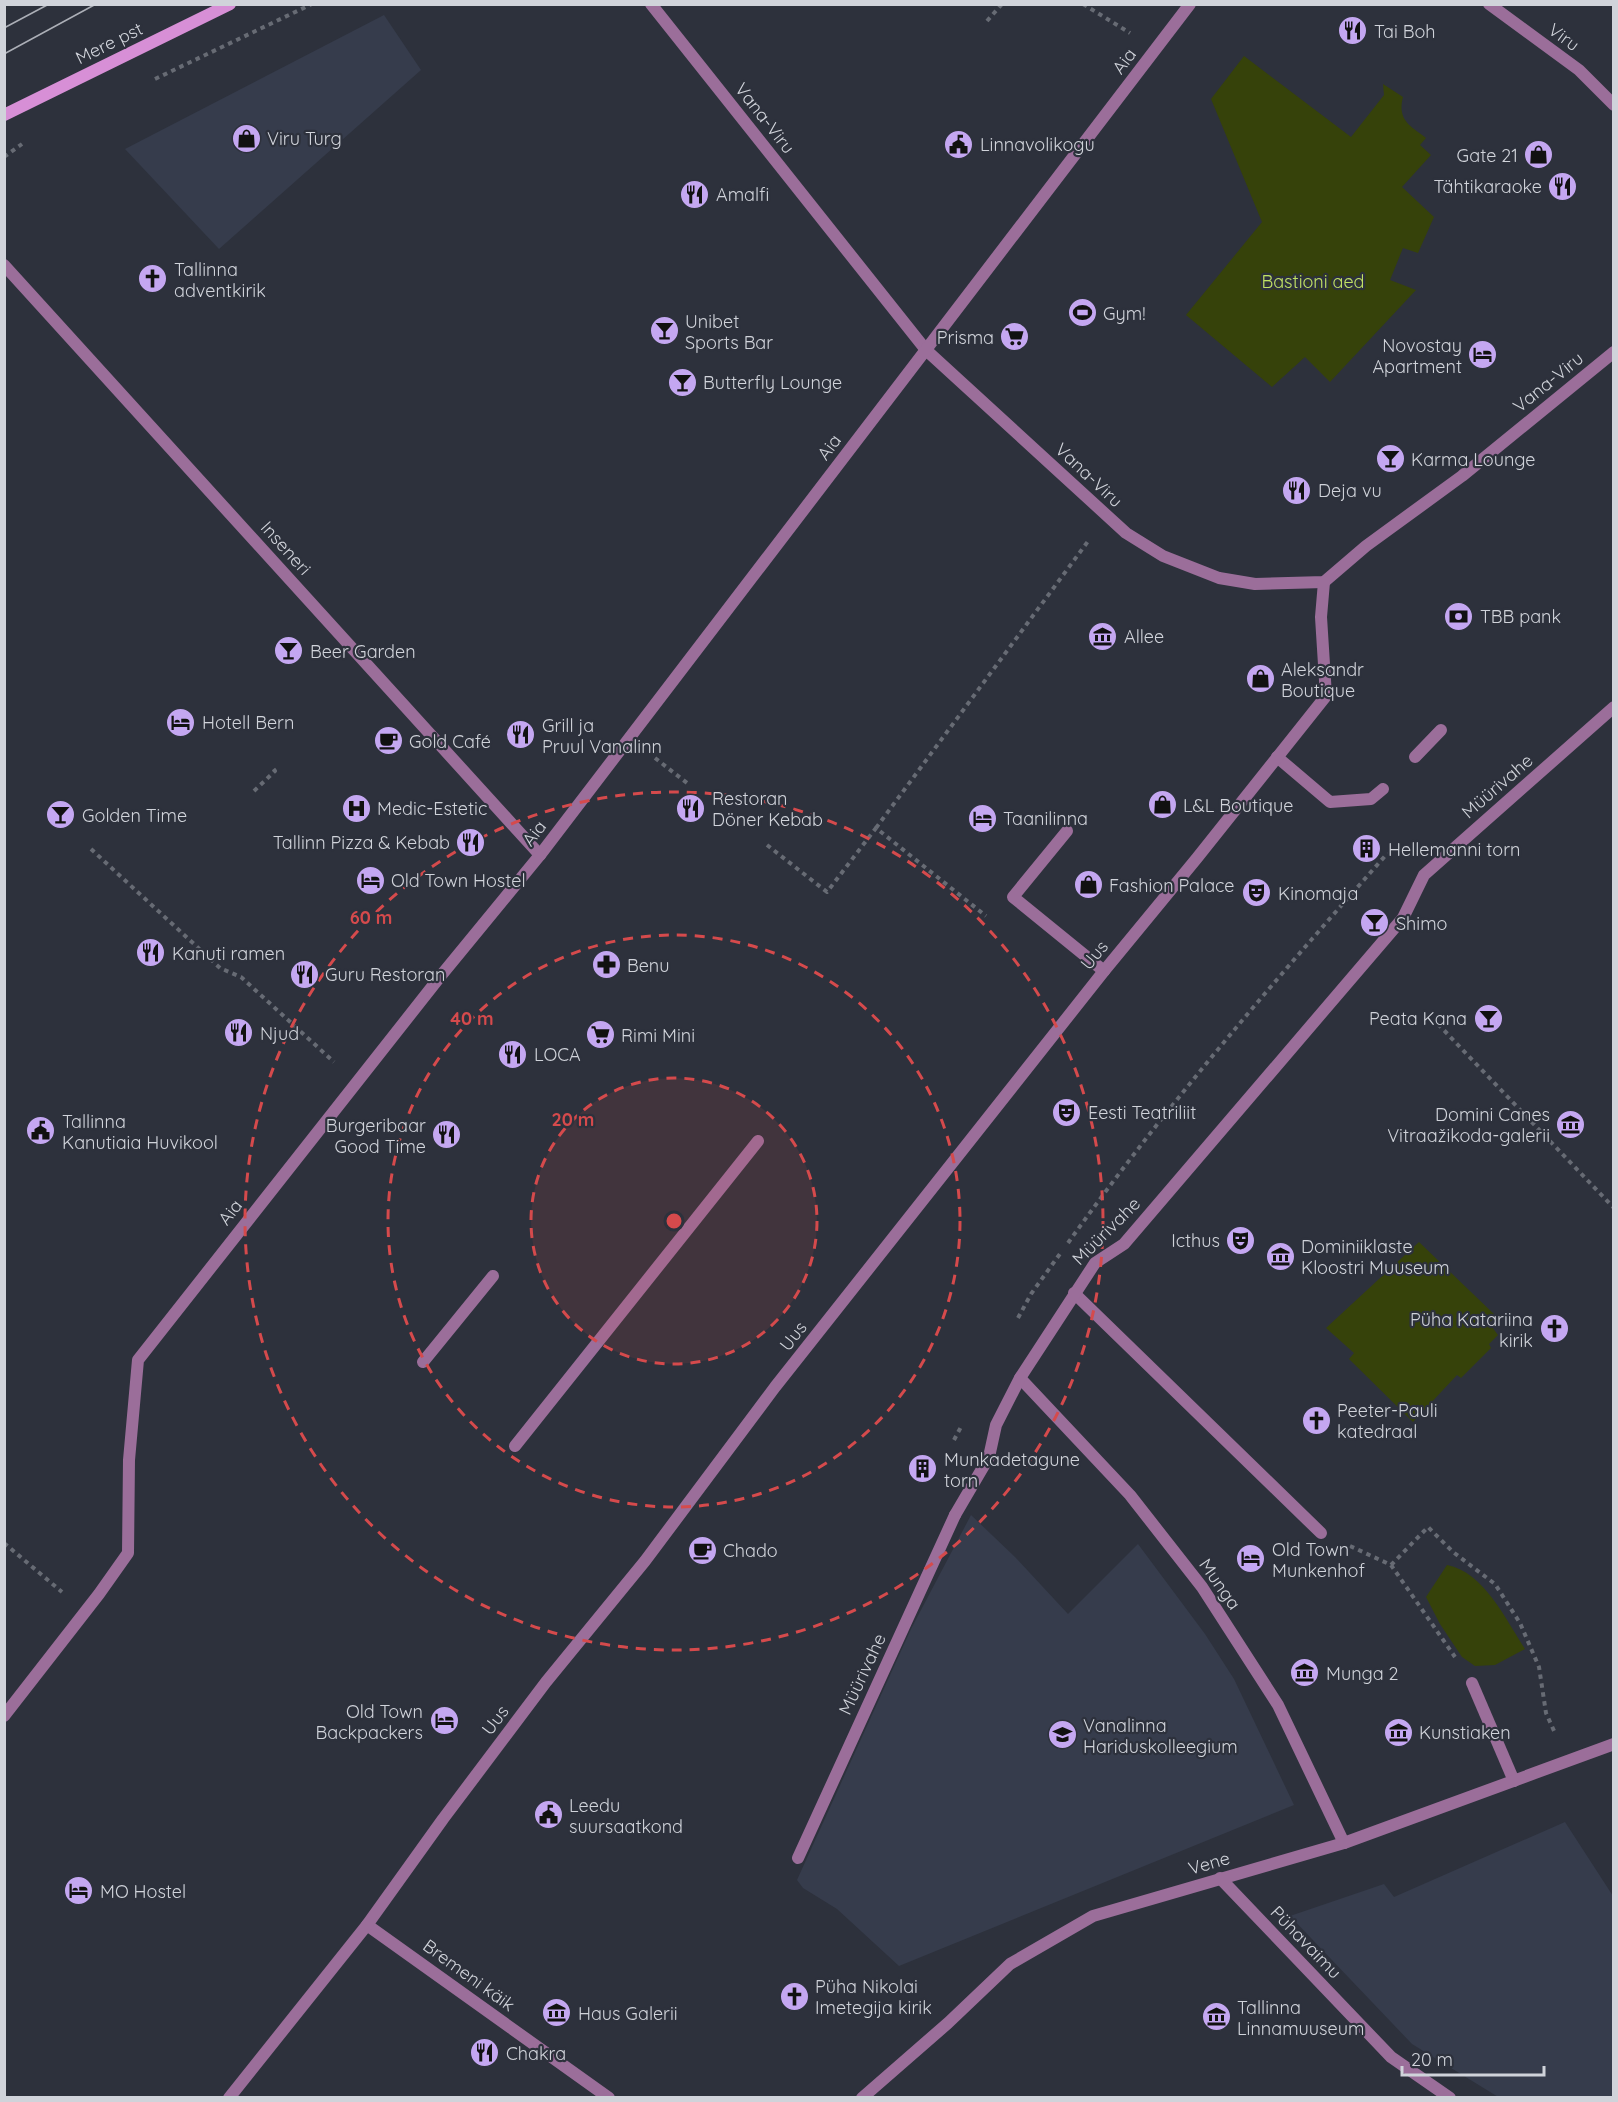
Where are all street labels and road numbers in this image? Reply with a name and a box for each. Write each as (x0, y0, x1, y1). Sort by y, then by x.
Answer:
street label: Mere pst (72, 17, 146, 69)
street label: Viru (1544, 18, 1584, 56)
street label: Aia (1107, 44, 1141, 78)
street label: Vana-Viru (730, 78, 800, 158)
street label: Vana-Viru (1508, 347, 1588, 417)
street label: Aia (812, 430, 846, 464)
street label: Vana-Viru (1050, 438, 1128, 512)
street label: Inseneri (256, 516, 316, 580)
street label: Müürivahe (1457, 749, 1537, 823)
street label: Aia (517, 816, 551, 850)
street label: Uus (1075, 936, 1113, 974)
street label: Müürivahe (1067, 1192, 1145, 1270)
street label: Aia (213, 1195, 247, 1229)
street label: Uus (774, 1316, 812, 1356)
street label: Munga (1194, 1554, 1246, 1614)
street label: Müürivahe (833, 1630, 891, 1718)
street label: Uus (476, 1700, 514, 1740)
street label: Vene (1185, 1846, 1233, 1880)
street label: Pühavaimu (1266, 1901, 1346, 1983)
street label: Bremeni käik (418, 1934, 520, 2016)

